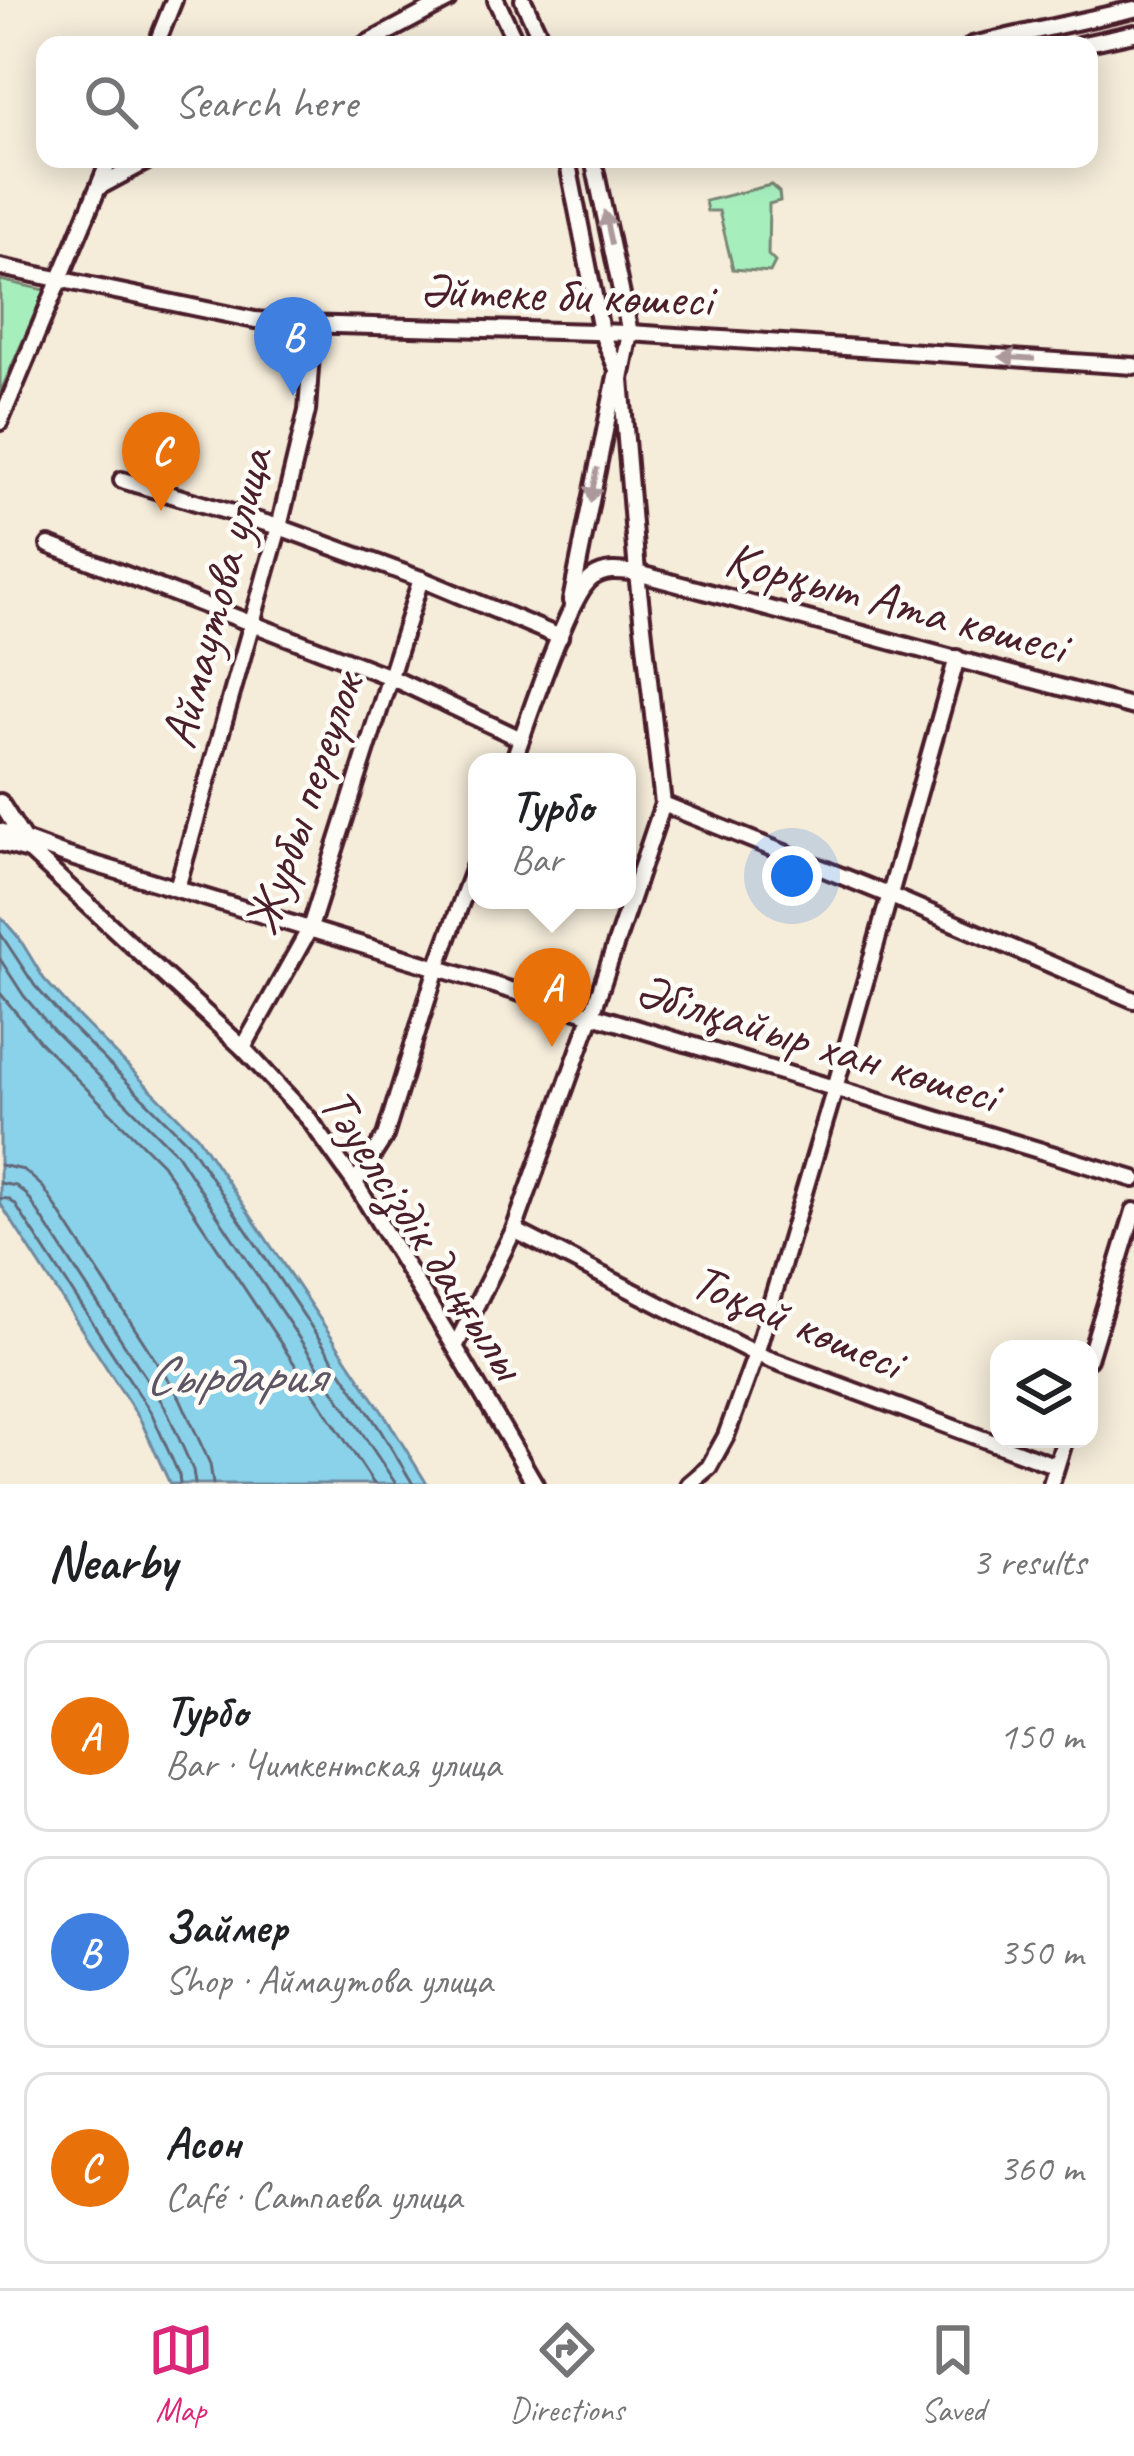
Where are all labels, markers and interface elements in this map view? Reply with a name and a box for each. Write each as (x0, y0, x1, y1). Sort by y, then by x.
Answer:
search box (36, 36, 1098, 168)
icon: search (78, 69, 144, 135)
text: Search here (174, 74, 357, 131)
one-way arrow (597, 209, 616, 246)
street label: Әйтеке би көшесі (419, 257, 719, 331)
pin: B (254, 297, 332, 396)
one-way arrow (998, 349, 1035, 368)
pin: C (122, 412, 200, 511)
street label: Аймаутова улица (145, 438, 288, 755)
one-way arrow (584, 467, 603, 505)
street label: Қорқыт Ата көшесі (718, 526, 1079, 680)
street label: Журбы переулок (229, 661, 379, 943)
popup (468, 753, 636, 909)
text: Турбо (511, 778, 593, 835)
text: Bar (511, 835, 562, 884)
your location (762, 846, 822, 906)
pin: A (513, 948, 591, 1047)
street label: Әбілқайыр хан көшесі (628, 957, 1011, 1129)
street label: Тәуелсіздік даңғылы (305, 1075, 543, 1394)
street label: Тоқай көшесі (682, 1248, 917, 1396)
map controls (990, 1340, 1098, 1448)
button: layers (990, 1340, 1098, 1448)
water label: Сырдария (145, 1341, 332, 1409)
text: Nearby (48, 1530, 176, 1594)
text: 3 results (972, 1538, 1086, 1587)
text: Турбо (165, 1683, 247, 1740)
text: A (80, 1712, 100, 1761)
text: 150 m (999, 1712, 1083, 1761)
text: Bar · Чимкентская улица (165, 1740, 501, 1789)
text: Займер (165, 1899, 288, 1956)
text: B (80, 1928, 100, 1977)
text: 350 m (999, 1928, 1083, 1977)
text: Shop · Аймаутова улица (165, 1956, 493, 2005)
text: Асон (165, 2115, 241, 2172)
text: C (81, 2144, 99, 2193)
text: 360 m (999, 2144, 1083, 2193)
text: Café · Сатпаева улица (165, 2172, 462, 2221)
tab: Map (148, 2317, 214, 2431)
tab: Directions (510, 2317, 624, 2431)
tab: Saved (920, 2317, 986, 2431)

